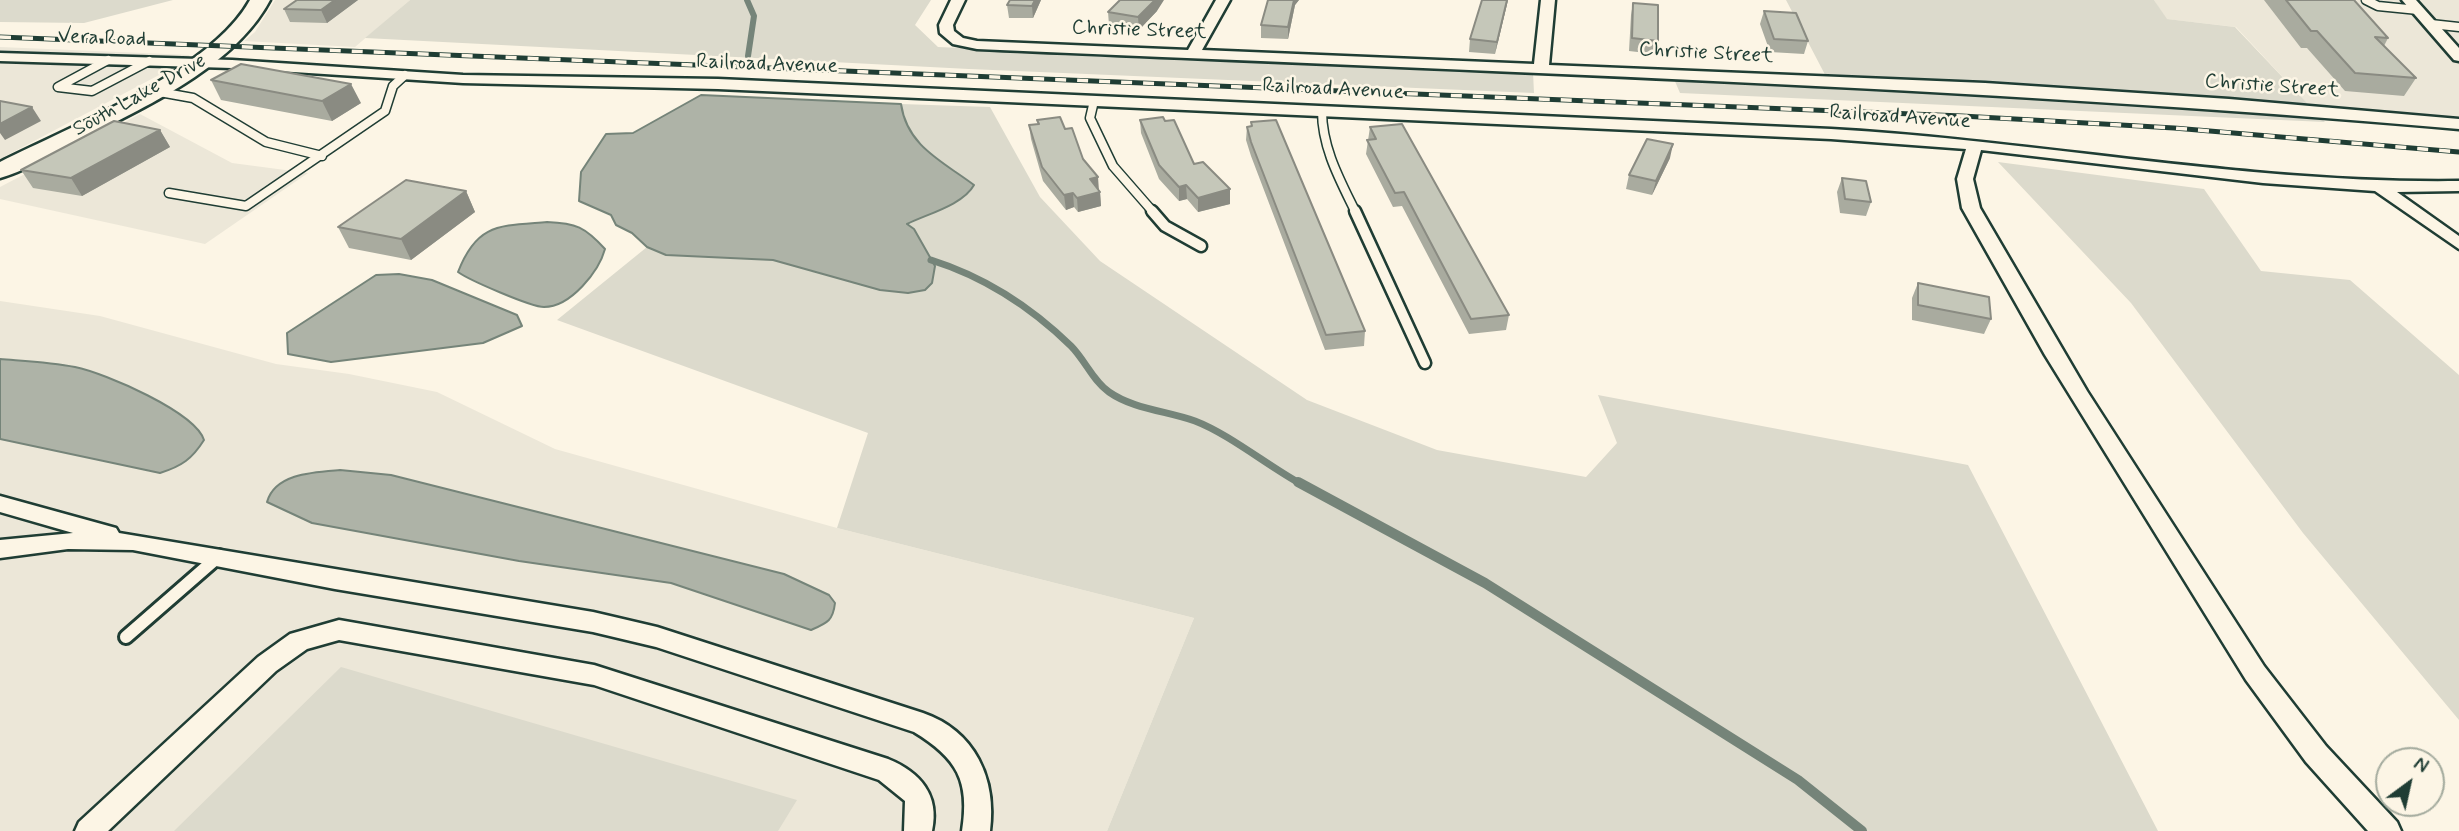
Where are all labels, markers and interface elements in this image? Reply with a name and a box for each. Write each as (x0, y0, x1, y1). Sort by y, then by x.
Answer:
street label: Christie Street (1071, 16, 1207, 46)
street label: Vera Road (57, 25, 147, 53)
street label: Christie Street (1638, 38, 1774, 70)
street label: South Lake Drive (69, 49, 211, 143)
street label: Railroad Avenue (696, 50, 838, 80)
street label: Christie Street (2204, 70, 2340, 104)
street label: Railroad Avenue (1262, 74, 1404, 106)
street label: Railroad Avenue (1828, 100, 1972, 136)
north arrow (2375, 747, 2445, 817)
text: N (2409, 752, 2433, 780)

